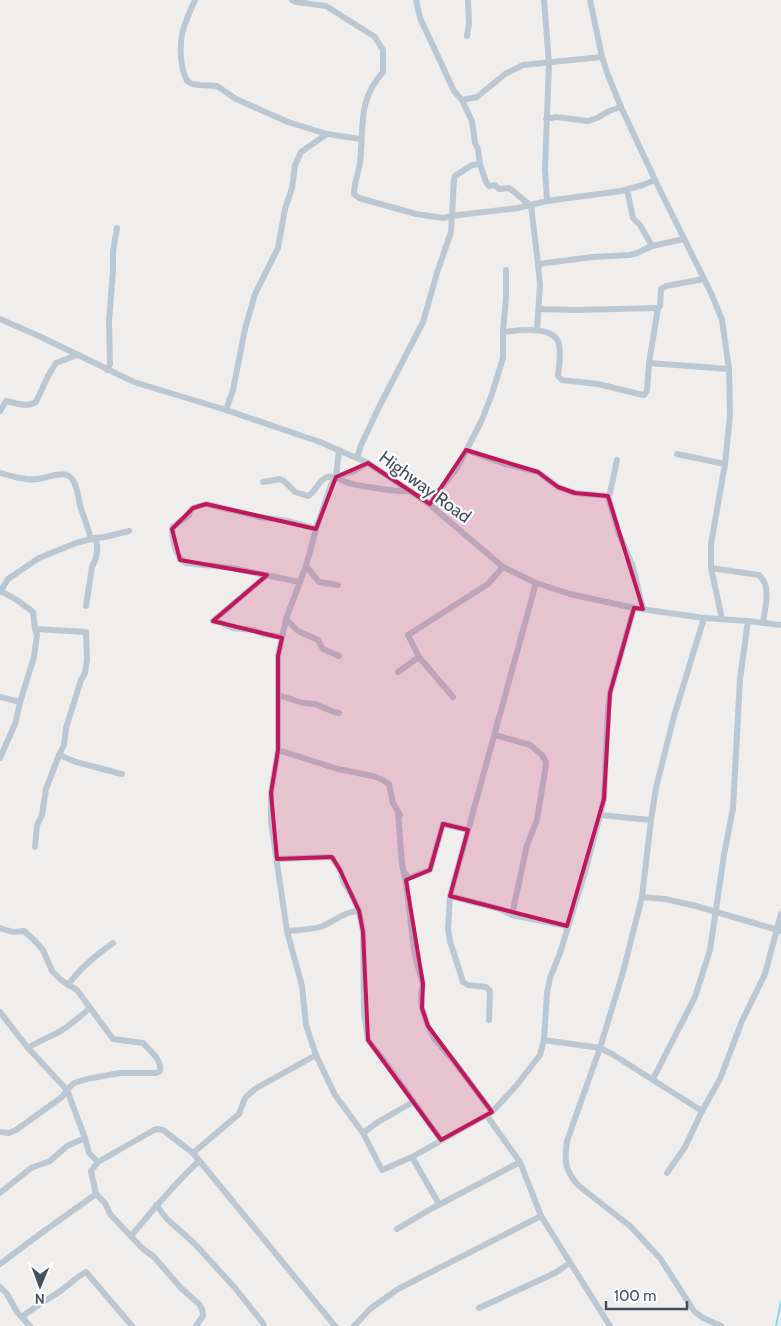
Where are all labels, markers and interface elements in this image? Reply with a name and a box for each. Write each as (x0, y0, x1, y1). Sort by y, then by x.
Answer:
street label: Highway Road (375, 446, 475, 528)
north arrow (15, 1261, 65, 1311)
scale bar (606, 1278, 687, 1310)
text: 100 m (614, 1287, 656, 1305)
text: N (35, 1290, 45, 1308)

